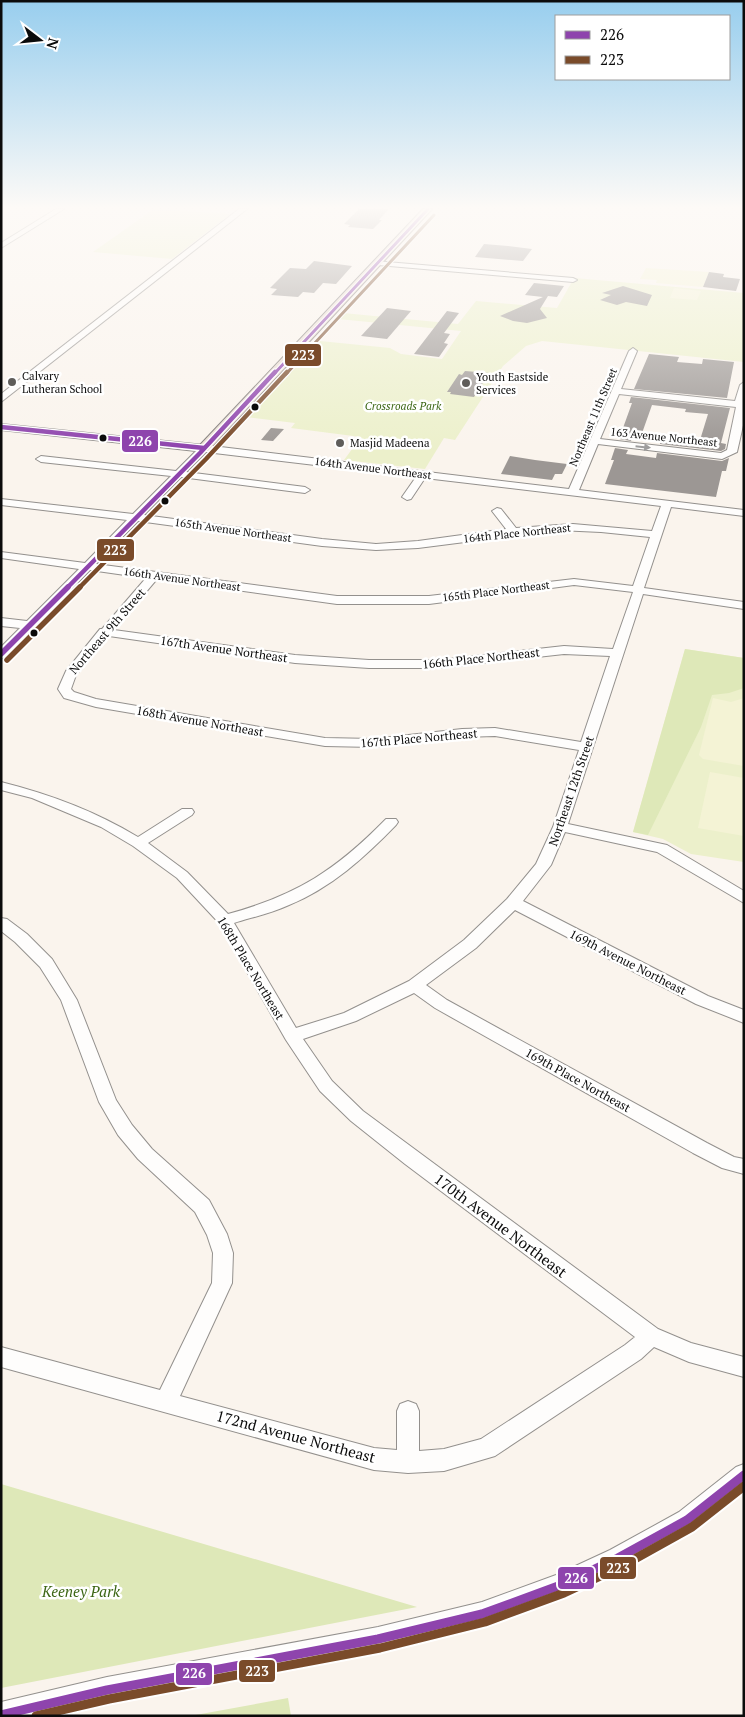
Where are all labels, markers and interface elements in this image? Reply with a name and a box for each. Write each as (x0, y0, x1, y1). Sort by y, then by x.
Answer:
north arrow (15, 15, 65, 65)
legend (555, 15, 730, 80)
text: 226 (600, 24, 624, 44)
text: N (42, 36, 64, 52)
text: 223 (600, 49, 624, 69)
line badge: 223 (284, 343, 322, 367)
text: 223 (291, 345, 315, 364)
street label: Northeast 11th Street (566, 366, 620, 468)
place label: Calvary Lutheran School (22, 369, 102, 396)
place label: Youth Eastside Services (476, 370, 549, 397)
marker: Calvary Lutheran School (6, 376, 18, 388)
marker: Youth Eastside Services (460, 377, 472, 389)
park label: Crossroads Park (365, 399, 442, 413)
unlabelled marker (250, 402, 260, 412)
street label: 163 Avenue Northeast (610, 424, 718, 450)
line badge: 226 (121, 429, 159, 453)
text: 226 (128, 431, 152, 450)
unlabelled marker (98, 433, 108, 443)
place label: Masjid Madeena (350, 436, 430, 450)
marker: Masjid Madeena (334, 437, 346, 449)
one-way arrow (635, 443, 651, 451)
street label: 164th Avenue Northeast (314, 454, 432, 482)
unlabelled marker (160, 496, 170, 506)
street label: 165th Avenue Northeast (174, 515, 292, 545)
street label: 164th Place Northeast (462, 520, 572, 546)
line badge: 223 (96, 538, 135, 562)
text: 223 (103, 540, 127, 559)
street label: 166th Avenue Northeast (123, 564, 241, 594)
street label: 165th Place Northeast (441, 577, 551, 605)
street label: Northeast 9th Street (66, 585, 149, 677)
unlabelled marker (29, 628, 39, 638)
street label: 167th Avenue Northeast (159, 633, 289, 665)
street label: 166th Place Northeast (422, 644, 541, 672)
street label: 168th Avenue Northeast (135, 702, 265, 740)
street label: 167th Place Northeast (360, 725, 479, 751)
street label: Northeast 12th Street (545, 733, 597, 848)
street label: 168th Place Northeast (214, 914, 288, 1023)
street label: 169th Avenue Northeast (567, 926, 689, 998)
street label: 169th Place Northeast (523, 1045, 634, 1115)
street label: 170th Avenue Northeast (431, 1169, 572, 1282)
street label: 172nd Avenue Northeast (214, 1405, 378, 1467)
line badge: 223 (599, 1556, 637, 1580)
text: 223 (606, 1558, 630, 1577)
line badge: 226 (557, 1566, 595, 1590)
text: 226 (564, 1568, 588, 1587)
park label: Keeney Park (41, 1581, 121, 1601)
line badge: 223 (238, 1659, 276, 1683)
text: 223 (245, 1661, 269, 1680)
line badge: 226 (175, 1662, 213, 1686)
text: 226 (182, 1663, 206, 1682)

